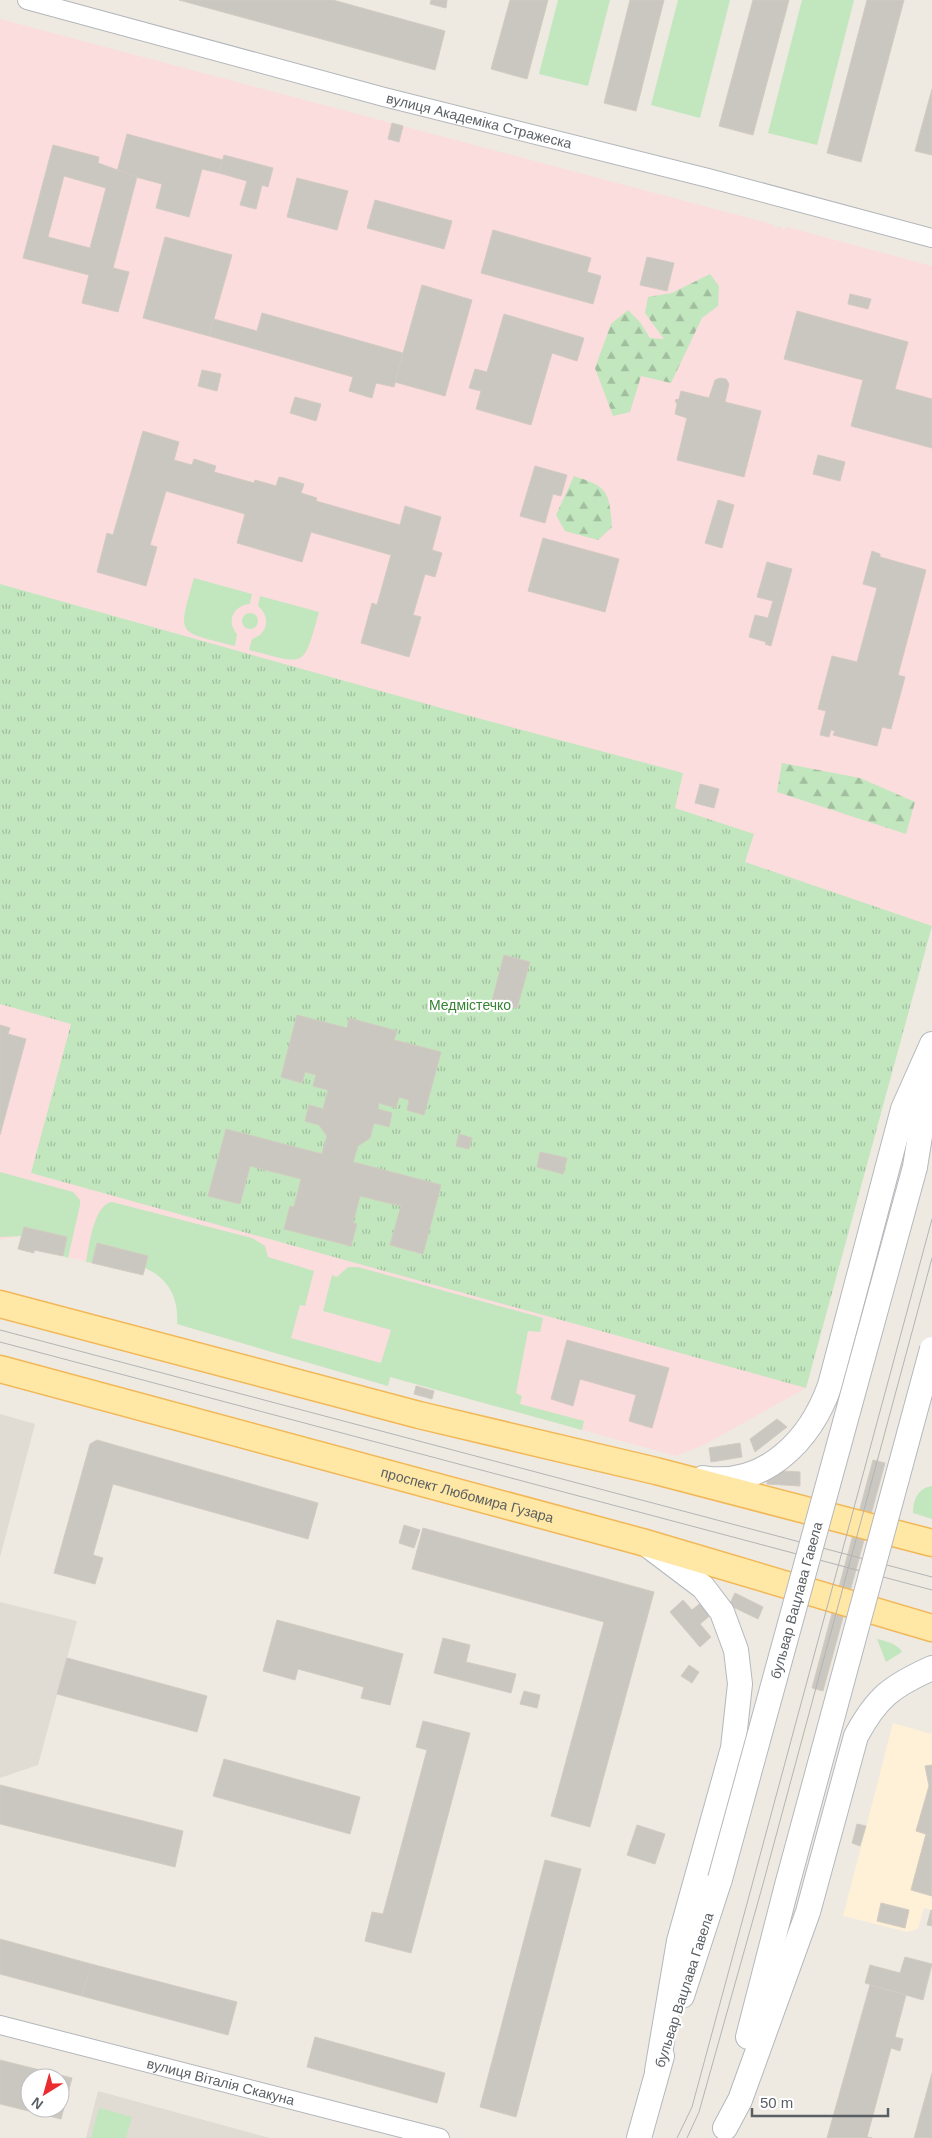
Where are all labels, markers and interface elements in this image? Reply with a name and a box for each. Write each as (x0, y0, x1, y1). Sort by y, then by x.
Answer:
street label: вулиця Академіка Стражеска (385, 90, 574, 152)
park label: Медмістечко (429, 997, 511, 1013)
street label: проспект Любомира Гузара (379, 1464, 556, 1526)
street label: бульвар Вацлава Гавела (767, 1520, 825, 1680)
street label: бульвар Вацлава Гавела (651, 1910, 717, 2069)
street label: вулиця Віталія Скакуна (145, 2055, 297, 2108)
north arrow (20, 2068, 70, 2118)
scale bar (752, 2086, 888, 2118)
text: N (28, 2094, 46, 2113)
text: 50 m (760, 2094, 793, 2111)

